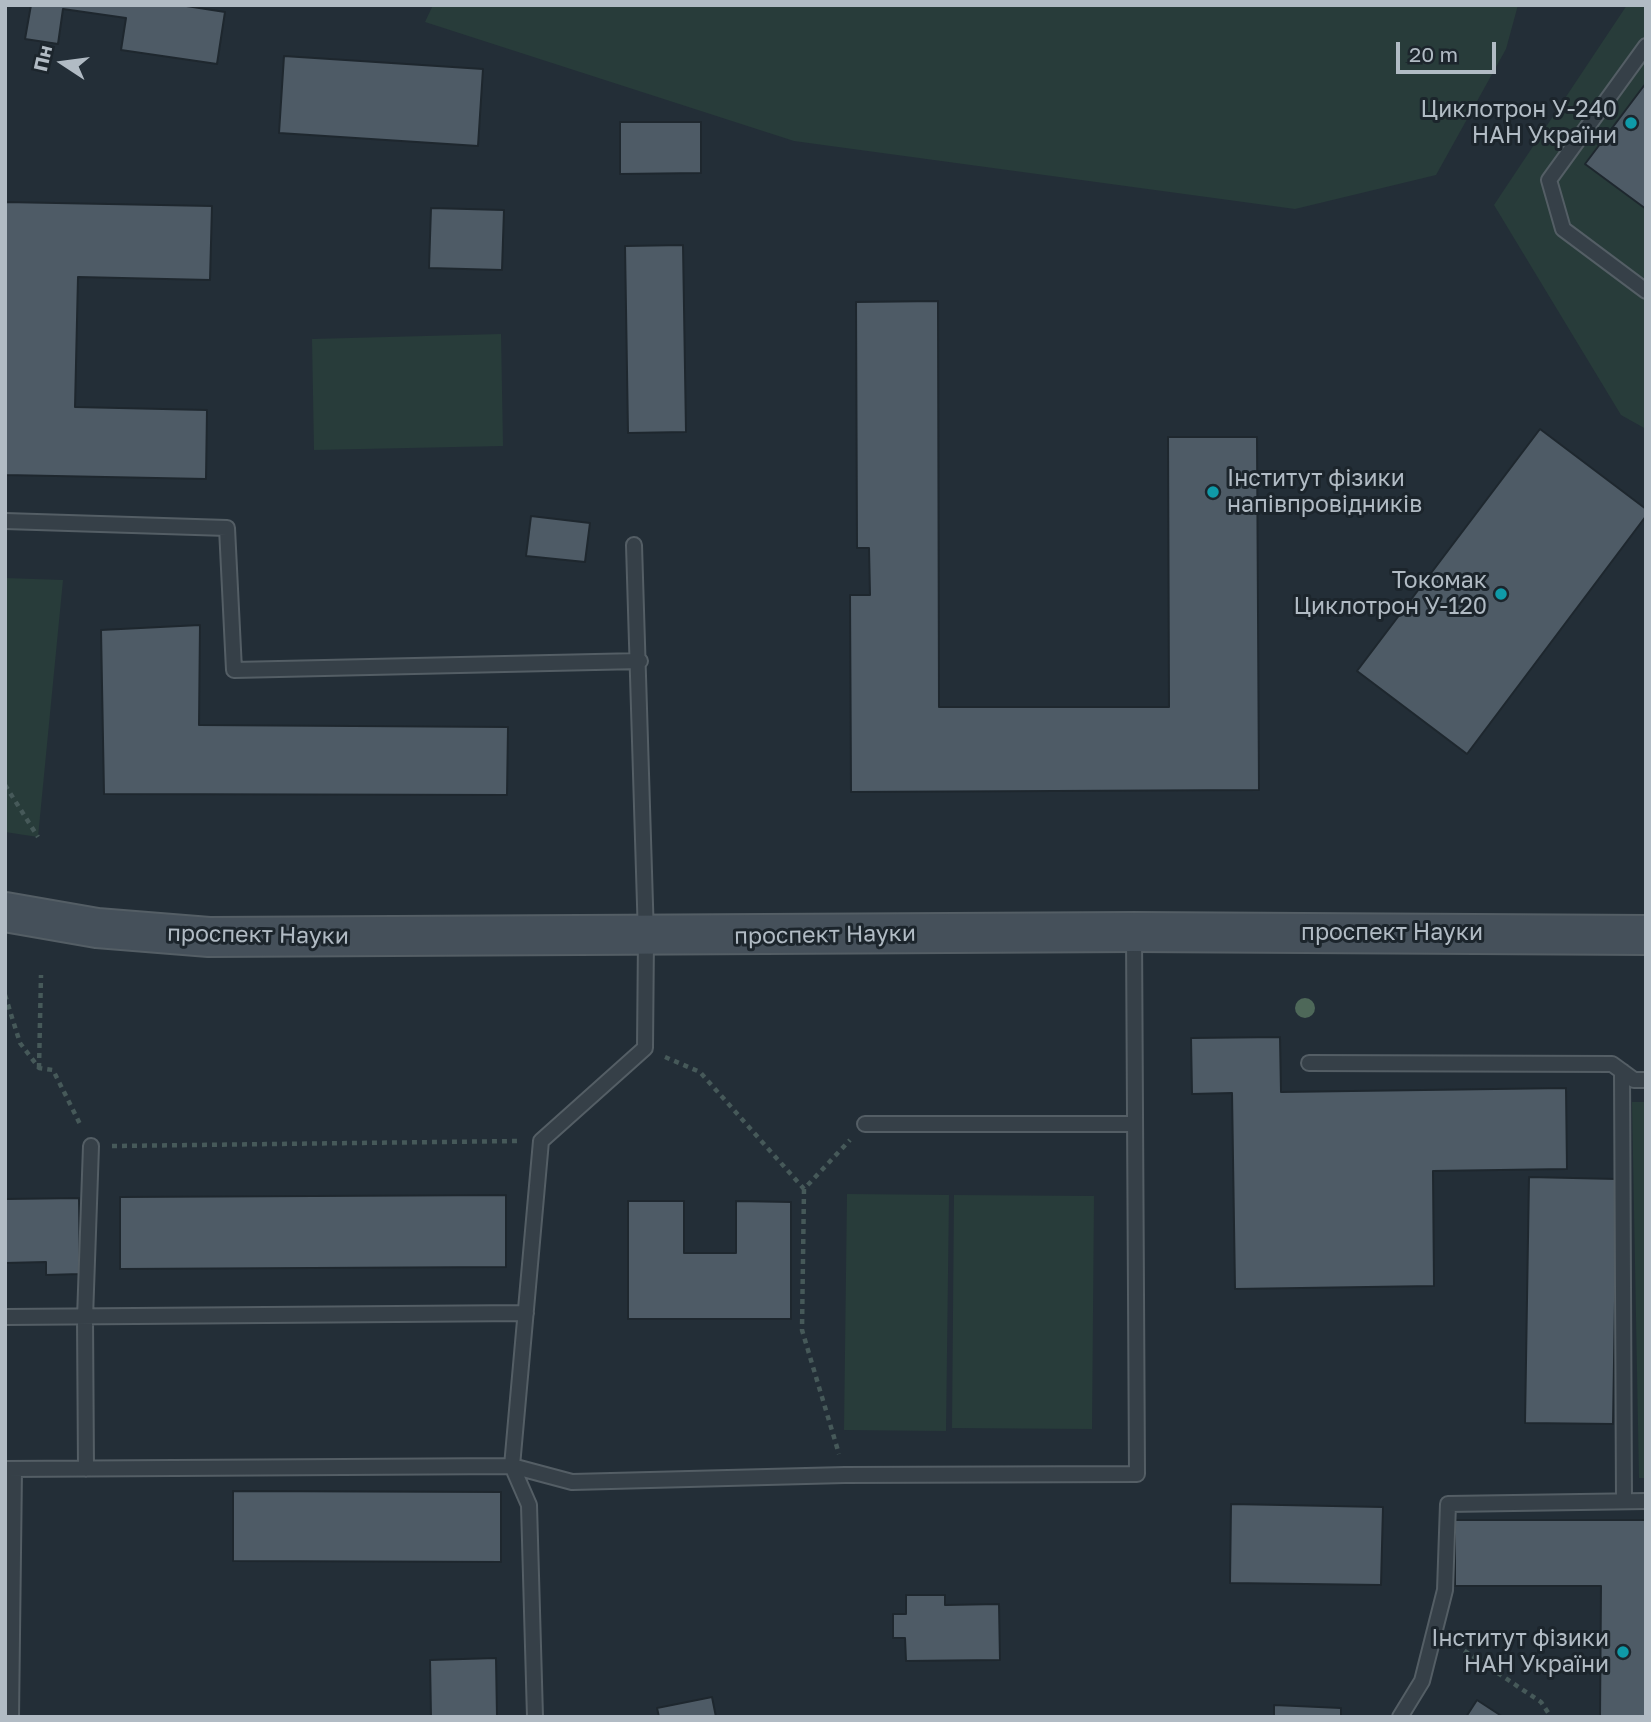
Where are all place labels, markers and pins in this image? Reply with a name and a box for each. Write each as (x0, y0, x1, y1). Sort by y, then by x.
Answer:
place label: Циклотрон У-240 НАН України (1421, 96, 1617, 150)
marker: Циклотрон У-240 НАН України (1623, 115, 1639, 131)
place label: Інститут фізики напівпровідників (1227, 465, 1422, 519)
marker: Інститут фізики напівпровідників (1205, 484, 1221, 500)
place label: Токомак Циклотрон У-120 (1293, 567, 1487, 621)
marker: Токомак Циклотрон У-120 (1493, 586, 1509, 602)
place label: Інститут фізики НАН України (1431, 1625, 1609, 1679)
marker: Інститут фізики НАН України (1615, 1644, 1631, 1660)

